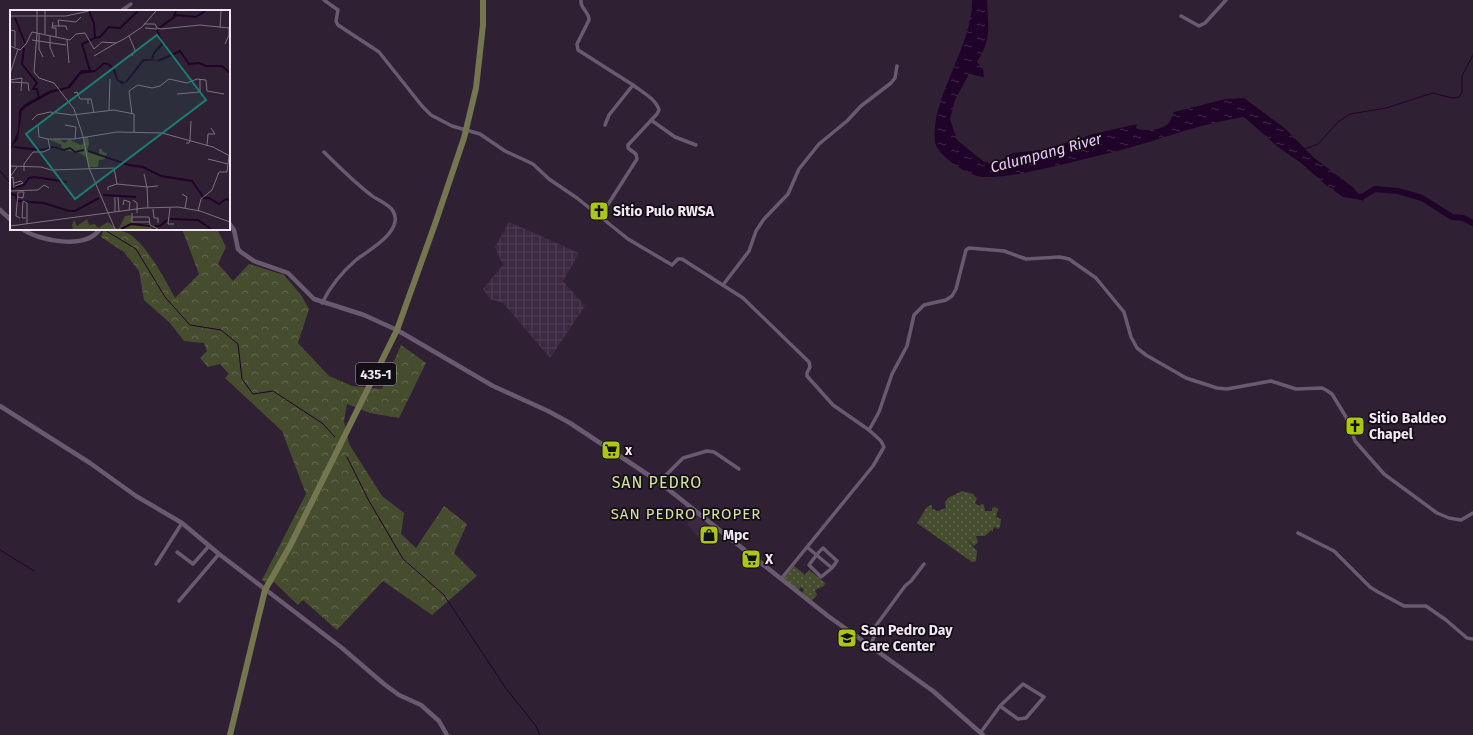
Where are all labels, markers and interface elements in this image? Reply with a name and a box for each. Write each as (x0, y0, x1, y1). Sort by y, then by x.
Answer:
inset map (10, 10, 230, 230)
water label: Calumpang River (988, 129, 1105, 177)
church icon: Sitio Pulo RWSA (588, 200, 610, 222)
place label: Sitio Pulo RWSA (613, 203, 715, 220)
road number: 435-1 (356, 363, 396, 385)
place label: Sitio Baldeo Chapel (1369, 410, 1446, 443)
church icon: Sitio Baldeo Chapel (1344, 415, 1366, 437)
supermarket icon: x (600, 439, 622, 461)
place label: x (624, 442, 633, 459)
district label: SAN PEDRO (612, 473, 702, 492)
district label: SAN PEDRO PROPER (611, 505, 761, 523)
shop icon: Mpc (698, 524, 720, 546)
place label: Mpc (723, 527, 749, 544)
supermarket icon: X (740, 548, 762, 570)
place label: X (764, 551, 774, 568)
place label: San Pedro Day Care Center (861, 622, 953, 655)
school or university icon: San Pedro Day Care Center (836, 627, 858, 649)

